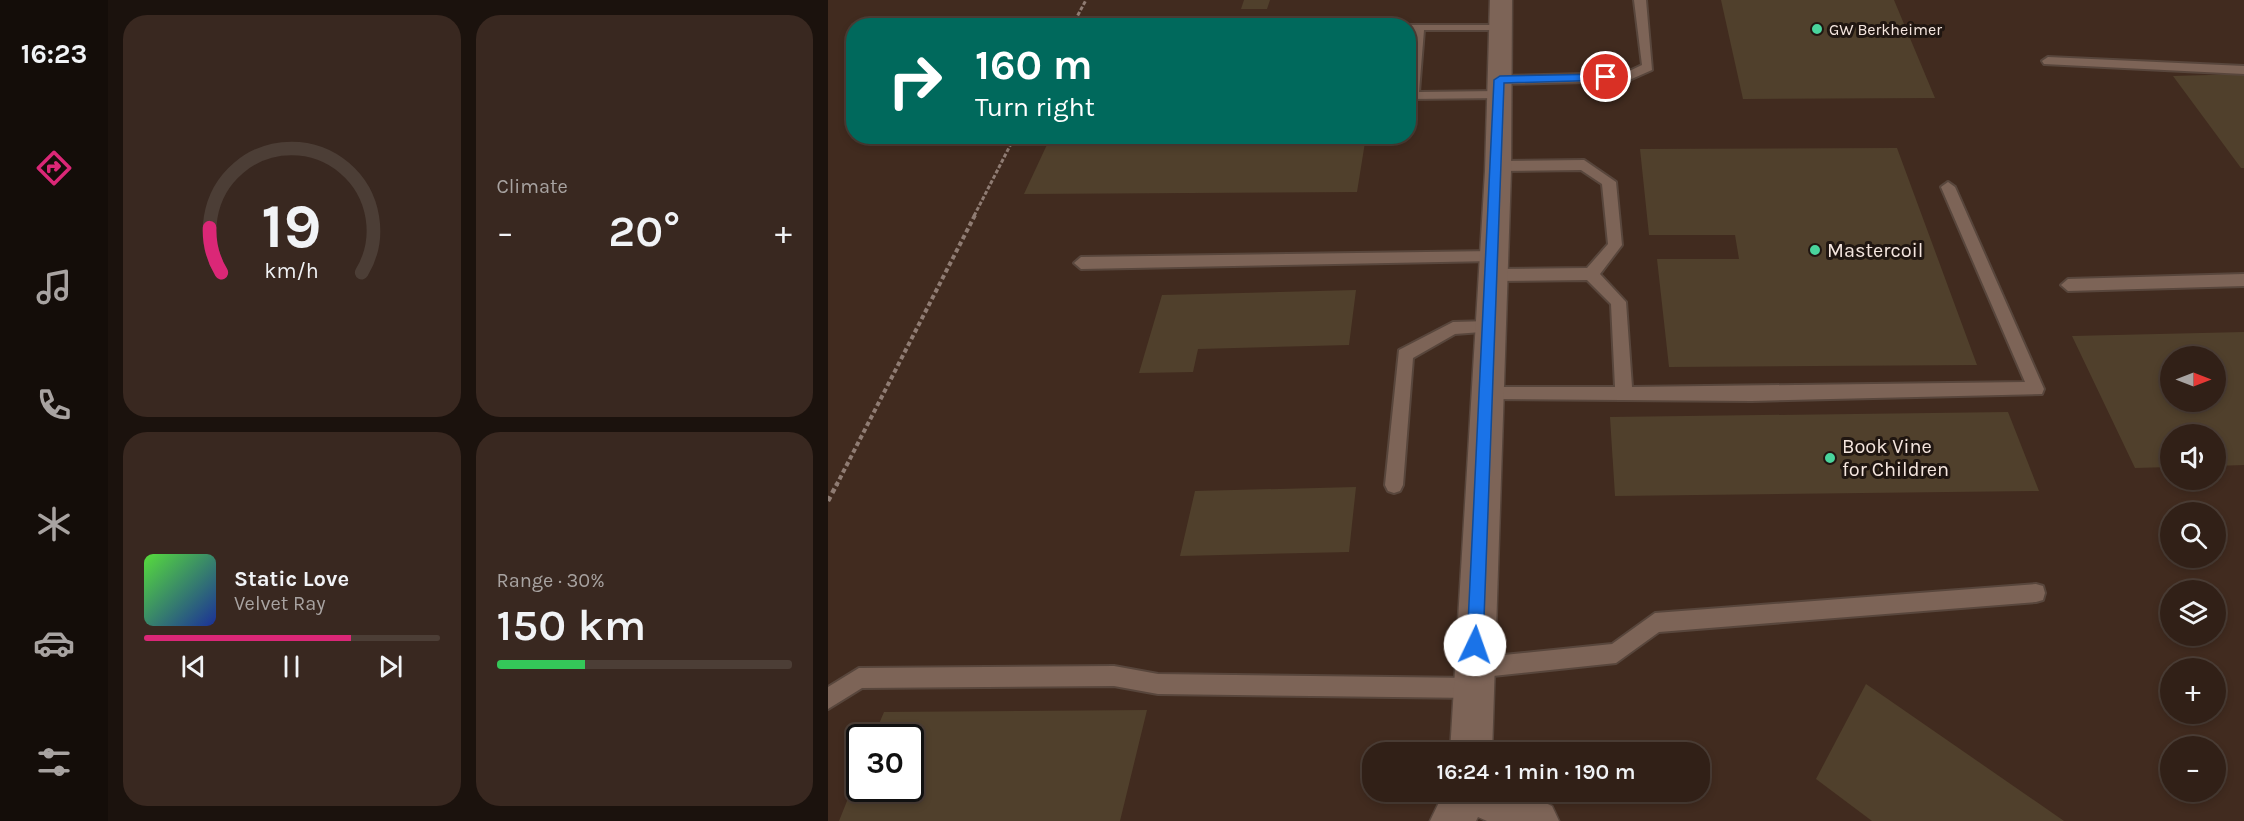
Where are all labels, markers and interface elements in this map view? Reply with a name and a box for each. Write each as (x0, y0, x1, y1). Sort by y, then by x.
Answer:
place label: GW Berkheimer (1829, 20, 1942, 39)
marker: GW Berkheimer (1810, 22, 1824, 36)
text: 16:23 (21, 38, 87, 70)
text: 160 m (975, 40, 1093, 90)
icon: right (876, 42, 954, 120)
pin (1580, 51, 1631, 102)
icon: arrive (1589, 60, 1622, 93)
text: Turn right (975, 91, 1095, 123)
icon: directions (33, 147, 75, 189)
text: Climate (497, 175, 568, 198)
text: 19 (262, 190, 322, 263)
text: 20° (608, 205, 680, 257)
text: − (497, 213, 514, 251)
text: + (775, 213, 792, 251)
place label: Mastercoil (1827, 239, 1923, 262)
marker: Mastercoil (1808, 243, 1822, 257)
text: km/h (265, 258, 319, 283)
icon: music (33, 266, 75, 308)
north arrow (2160, 346, 2226, 412)
map controls (2160, 346, 2226, 802)
icon: phone (33, 384, 75, 426)
button: sound (2160, 424, 2226, 490)
place label: Book Vine for Children (1842, 435, 1949, 481)
marker: Book Vine for Children (1823, 451, 1837, 465)
button: search (2160, 502, 2226, 568)
icon: climate (33, 503, 75, 545)
text: Static Love (234, 566, 349, 592)
text: Range · 30% (497, 569, 605, 592)
button: layers (2160, 580, 2226, 646)
text: Velvet Ray (234, 592, 326, 615)
text: 150 km (497, 599, 646, 651)
position arrow (1443, 613, 1507, 677)
icon: car (33, 622, 75, 664)
icon: previous (177, 650, 210, 683)
icon: pause (275, 650, 308, 683)
icon: next (374, 650, 407, 683)
button: + (2160, 658, 2226, 724)
speed limit sign: 30 (846, 724, 924, 802)
button: − (2160, 736, 2226, 802)
icon: filters (33, 741, 75, 783)
text: 16:24 · 1 min · 190 m (1437, 759, 1635, 785)

